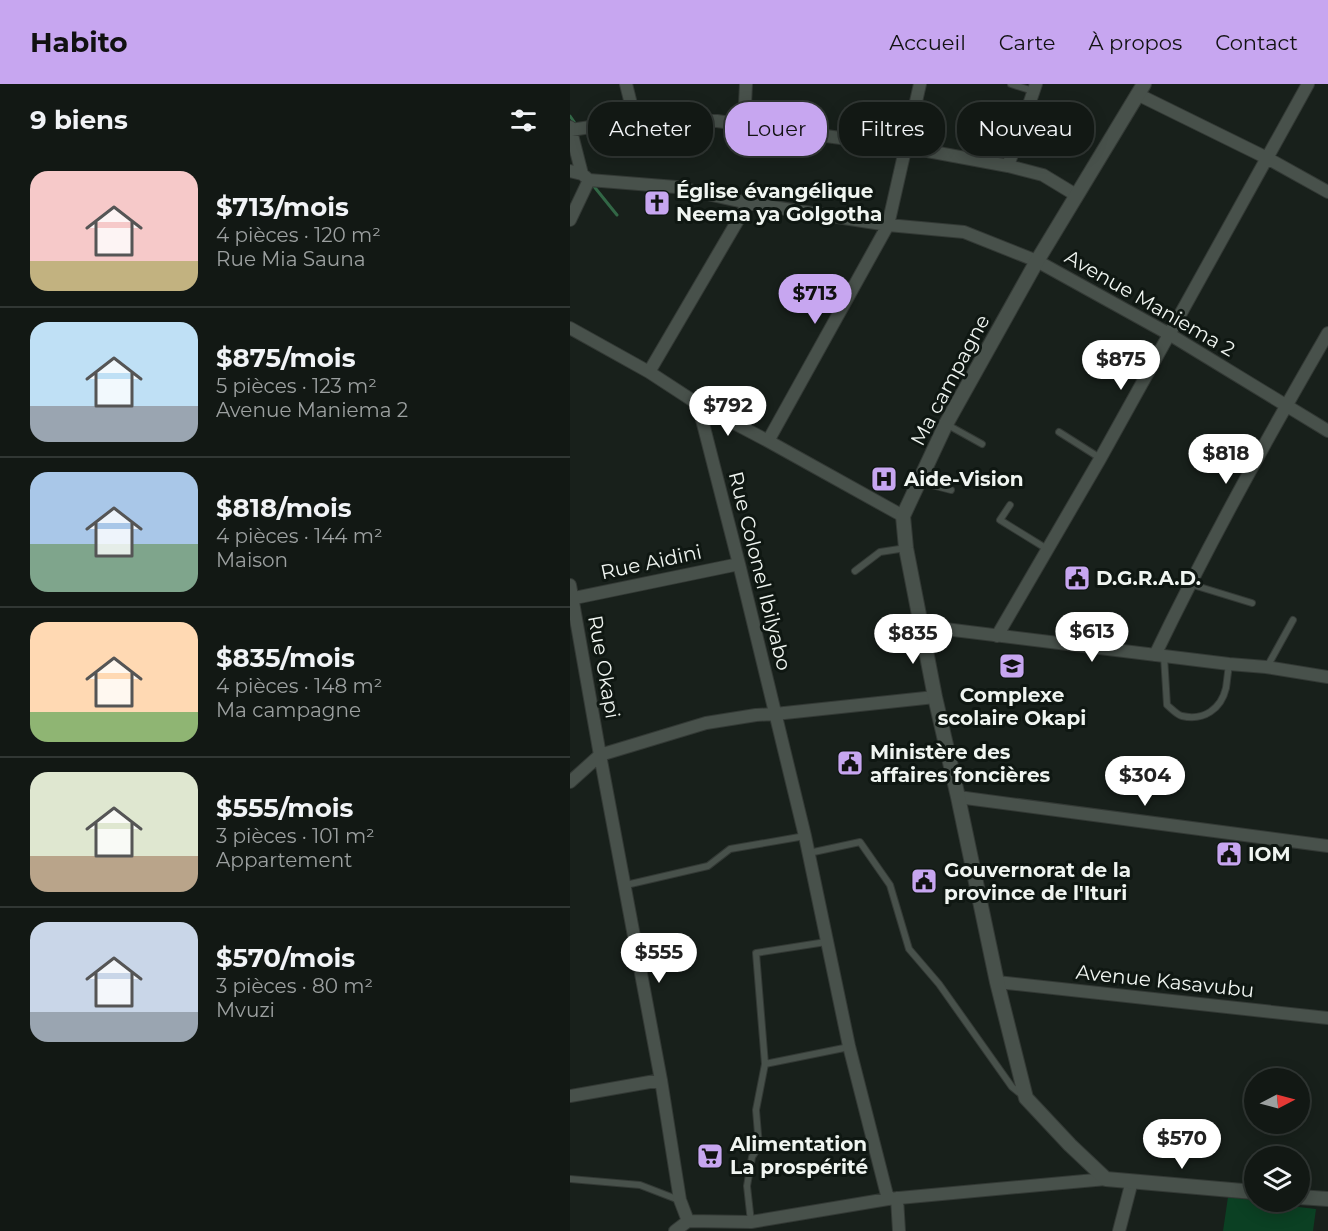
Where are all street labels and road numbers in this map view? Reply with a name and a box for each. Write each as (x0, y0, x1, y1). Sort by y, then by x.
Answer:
street label: Avenue Maniema 2 (1061, 245, 1239, 361)
street label: Ma campagne (905, 310, 995, 450)
street label: Rue Colonel Ibilyabo (724, 469, 796, 673)
street label: Rue Aidini (598, 540, 704, 584)
street label: Rue Okapi (583, 613, 625, 721)
street label: Avenue Kasavubu (1075, 960, 1255, 1002)

